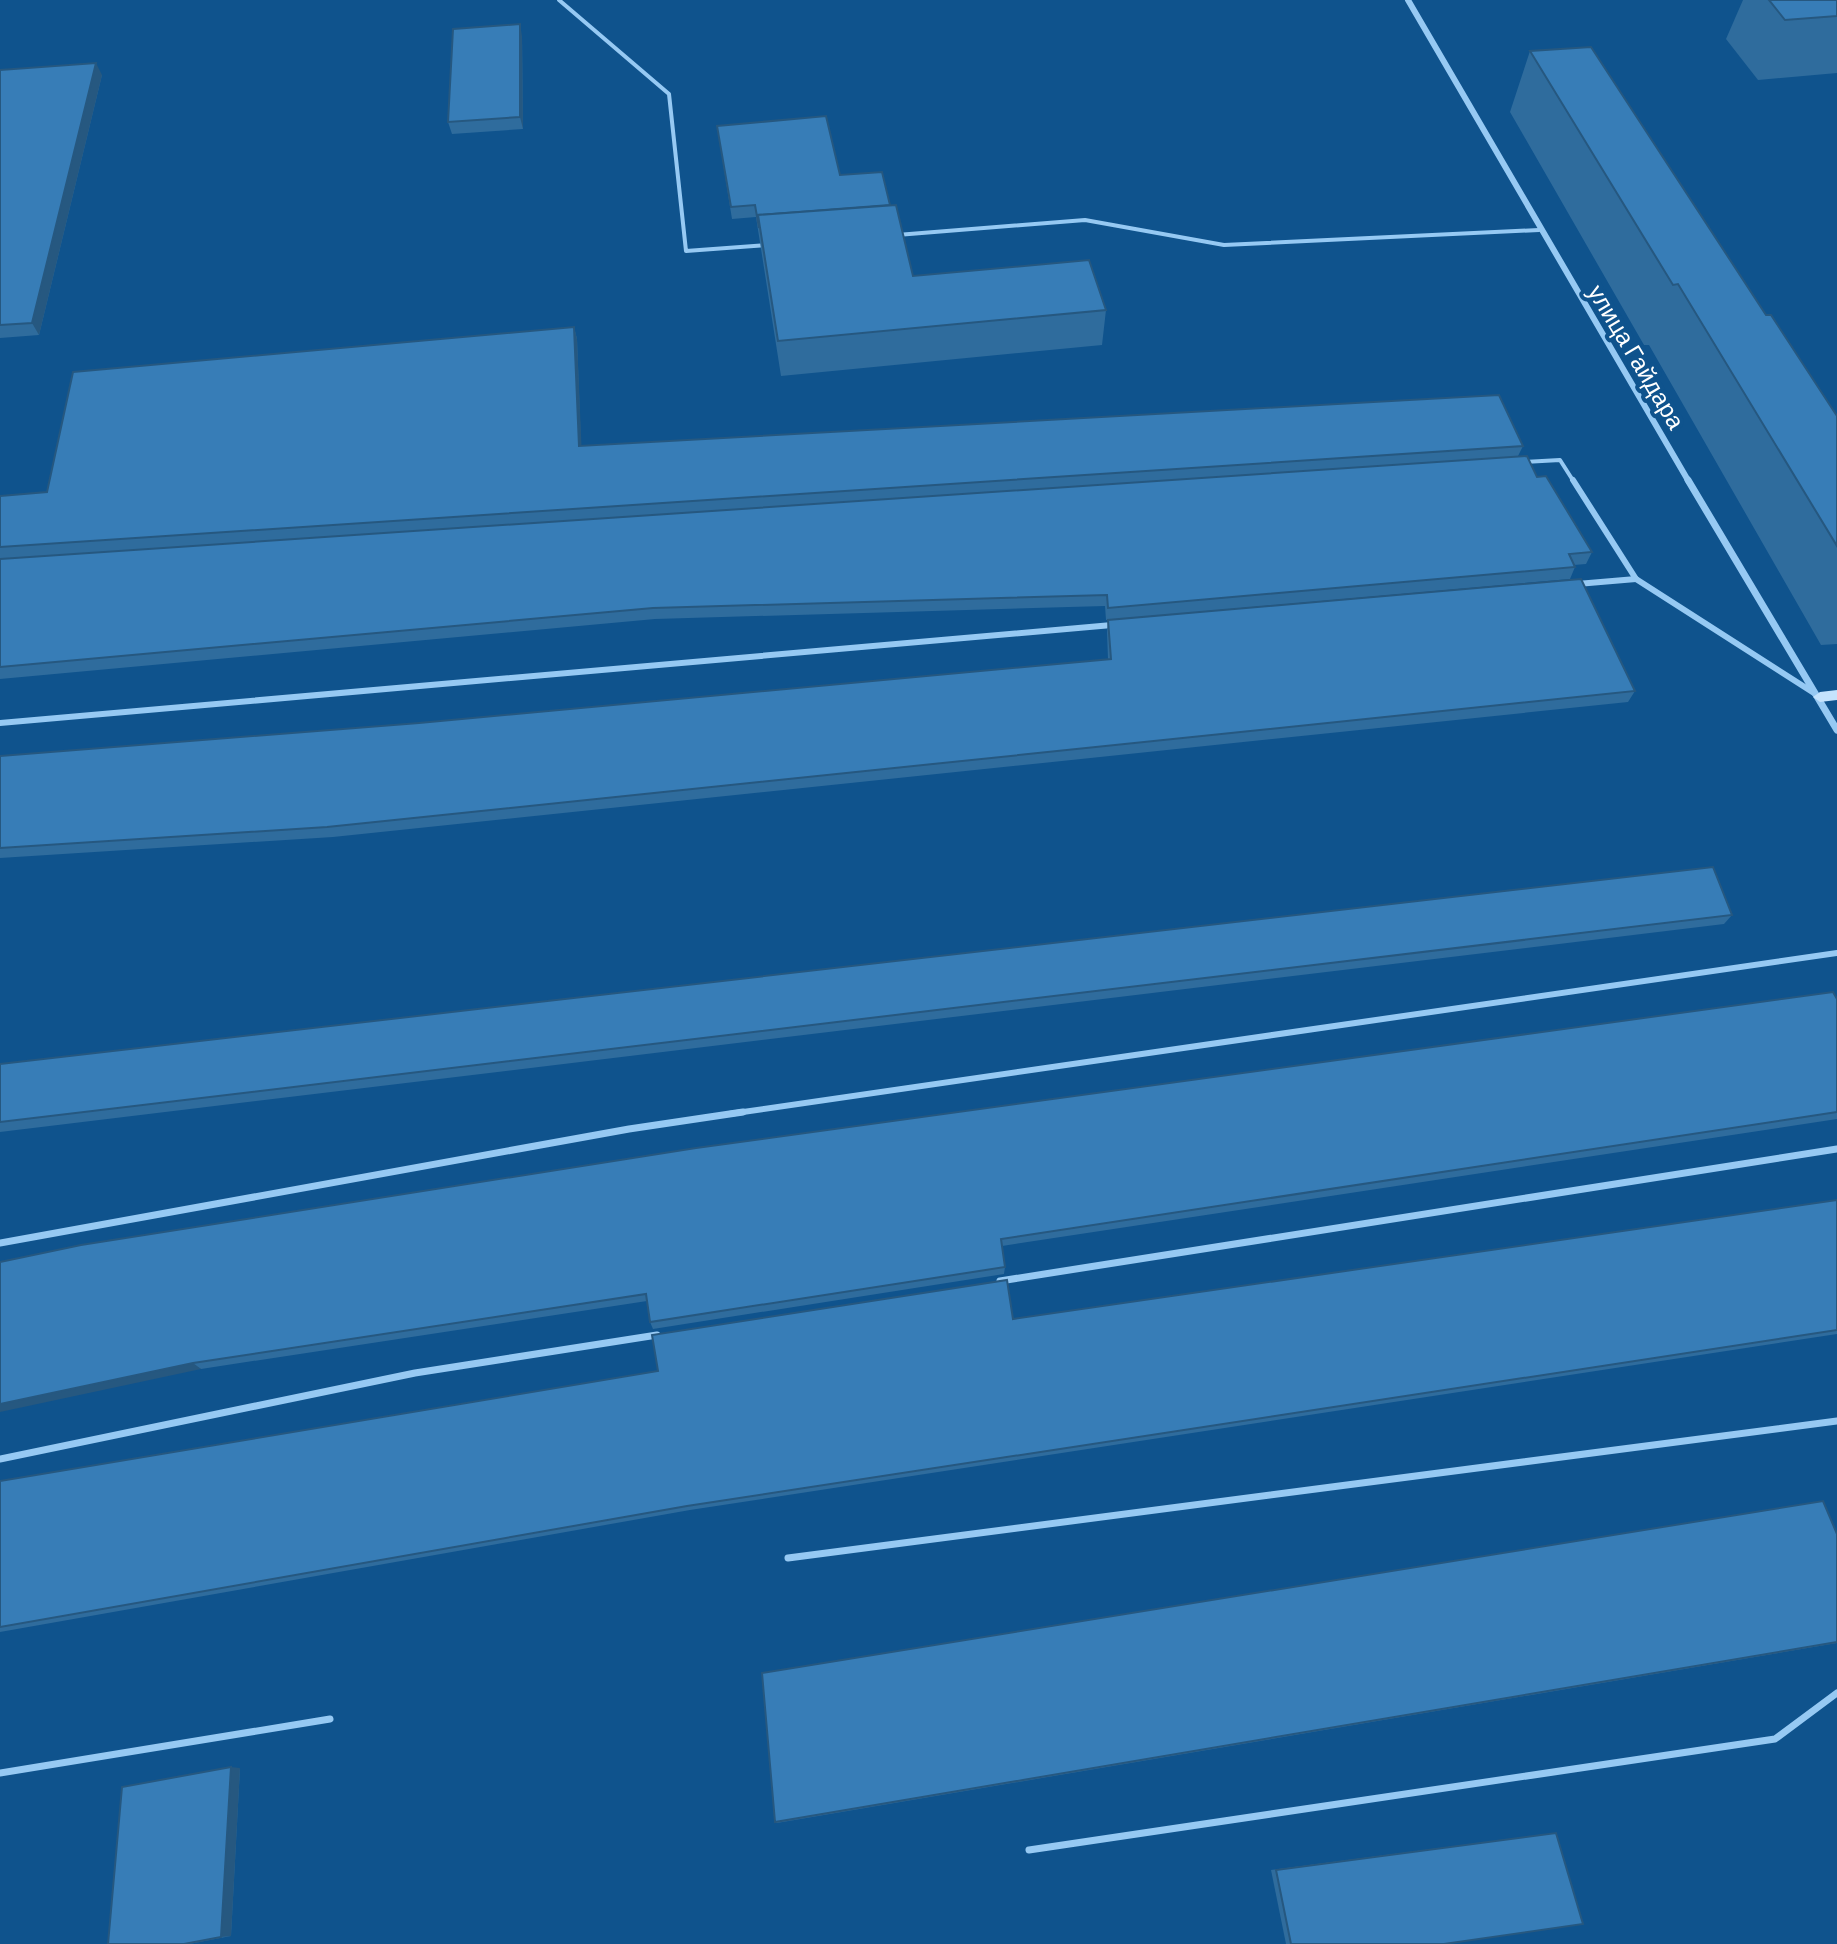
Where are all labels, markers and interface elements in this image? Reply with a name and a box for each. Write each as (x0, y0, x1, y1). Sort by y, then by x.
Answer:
street label: улица Гайдара (1583, 279, 1692, 434)

